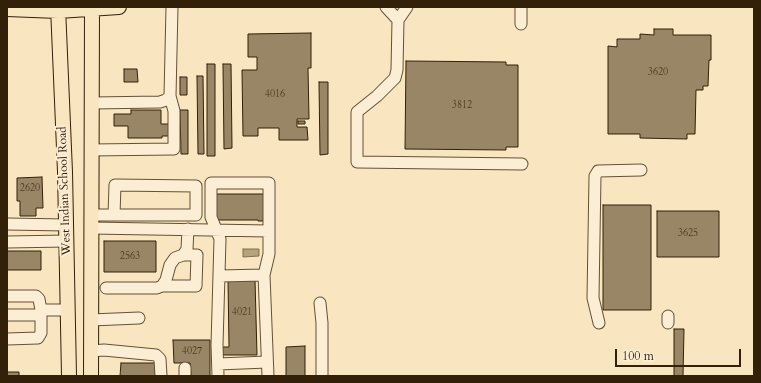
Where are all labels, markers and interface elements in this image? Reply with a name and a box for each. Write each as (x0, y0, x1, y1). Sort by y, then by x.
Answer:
house number: 3620 (648, 67, 668, 79)
house number: 4016 (265, 89, 285, 101)
house number: 3812 (452, 100, 472, 112)
street label: West Indian School Road (56, 126, 74, 256)
house number: 2620 (20, 183, 40, 195)
house number: 3625 (678, 228, 698, 240)
house number: 2563 (120, 251, 140, 263)
house number: 4021 (232, 307, 252, 319)
scale bar (617, 341, 743, 367)
house number: 4027 (182, 346, 202, 358)
text: 100 m (622, 348, 654, 364)

